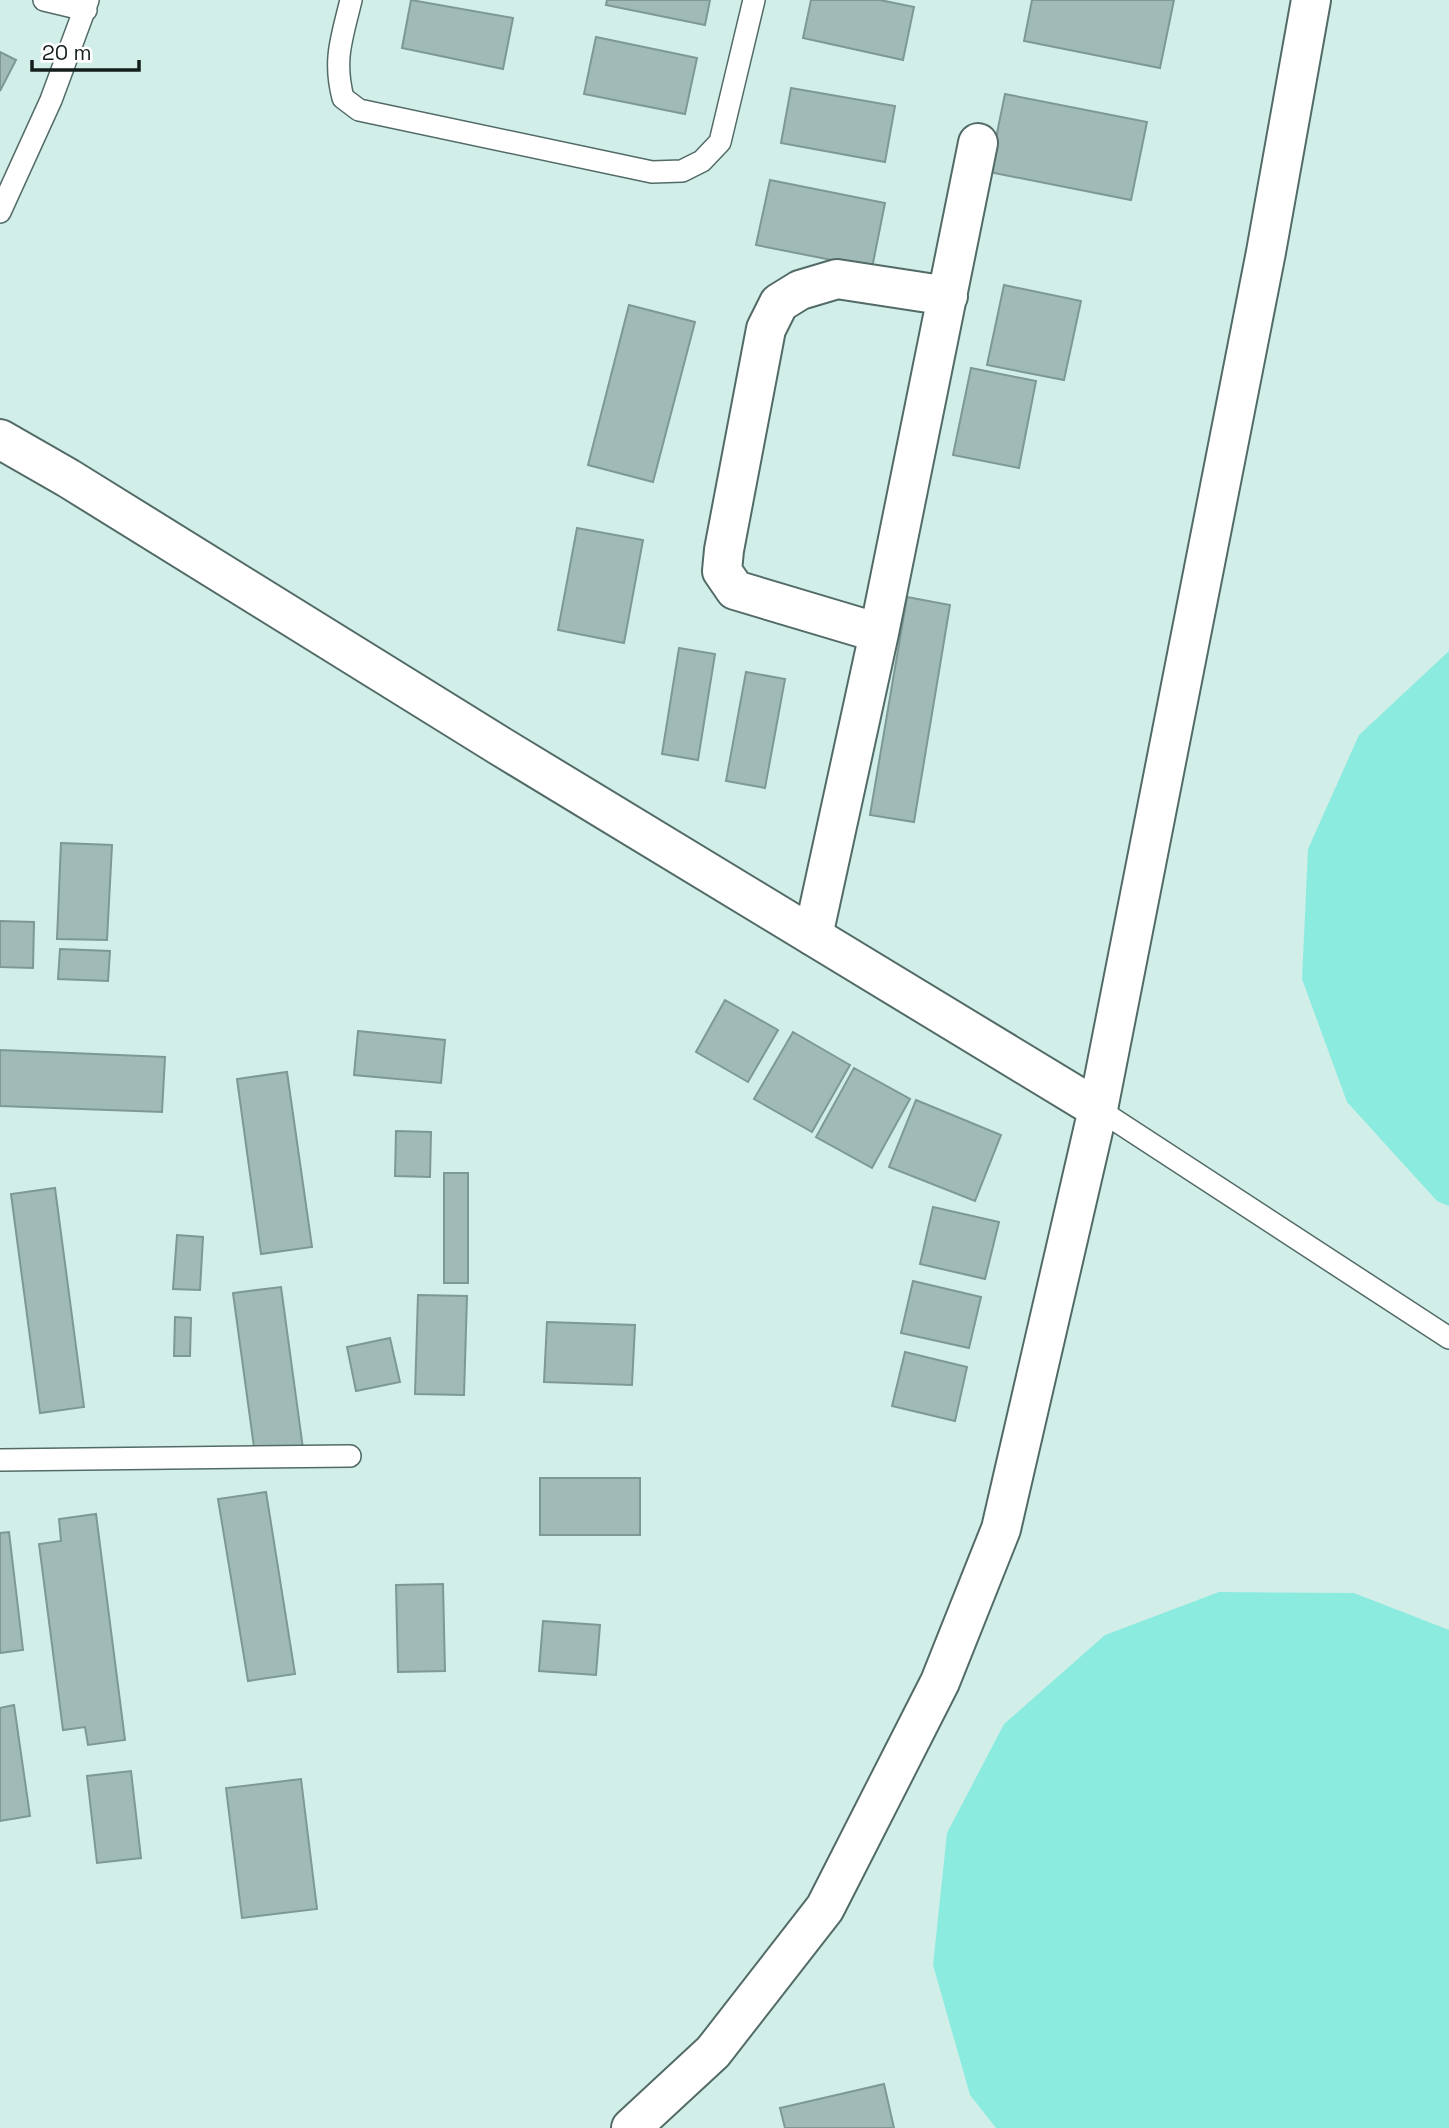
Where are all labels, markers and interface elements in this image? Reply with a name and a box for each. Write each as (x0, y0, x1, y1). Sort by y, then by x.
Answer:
scale bar (32, 28, 138, 72)
text: 20 m (42, 39, 92, 66)

